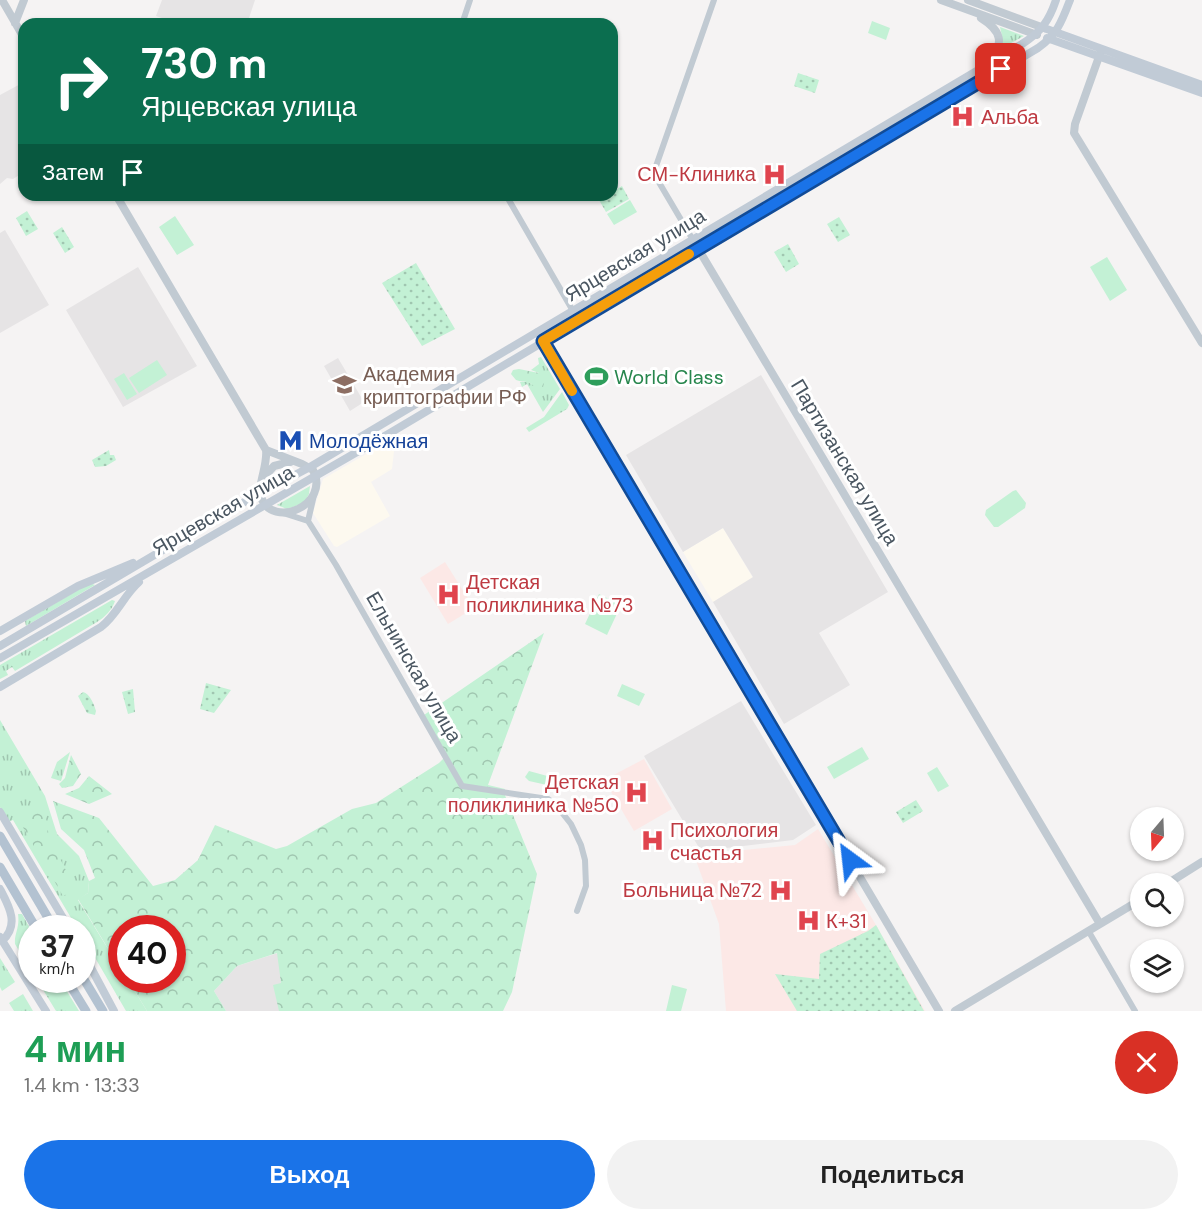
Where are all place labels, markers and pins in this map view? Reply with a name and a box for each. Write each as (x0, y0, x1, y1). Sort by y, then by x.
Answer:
pin (975, 43, 1026, 94)
hospital icon: Альба (950, 104, 976, 130)
place label: Альба (981, 104, 1039, 130)
place label: СМ-Клиника (637, 161, 757, 187)
hospital icon: СМ-Клиника (761, 161, 787, 187)
place label: Академия криптографии РФ (363, 361, 527, 410)
sports icon: World Class (583, 364, 609, 390)
place label: World Class (614, 364, 724, 390)
school or university icon: Академия криптографии РФ (332, 372, 358, 398)
metro station icon: Молодёжная (278, 428, 304, 454)
place label: Молодёжная (309, 428, 428, 454)
place label: Детская поликлиника №73 (466, 569, 633, 618)
hospital icon: Детская поликлиника №73 (435, 581, 461, 607)
place label: Детская поликлиника №50 (448, 769, 619, 818)
hospital icon: Детская поликлиника №50 (624, 780, 650, 806)
place label: Психология счастья (670, 817, 778, 866)
hospital icon: Психология счастья (639, 828, 665, 854)
place label: Больница №72 (623, 877, 762, 903)
hospital icon: Больница №72 (767, 877, 793, 903)
hospital icon: К+31 (795, 908, 821, 934)
place label: К+31 (826, 908, 866, 934)

